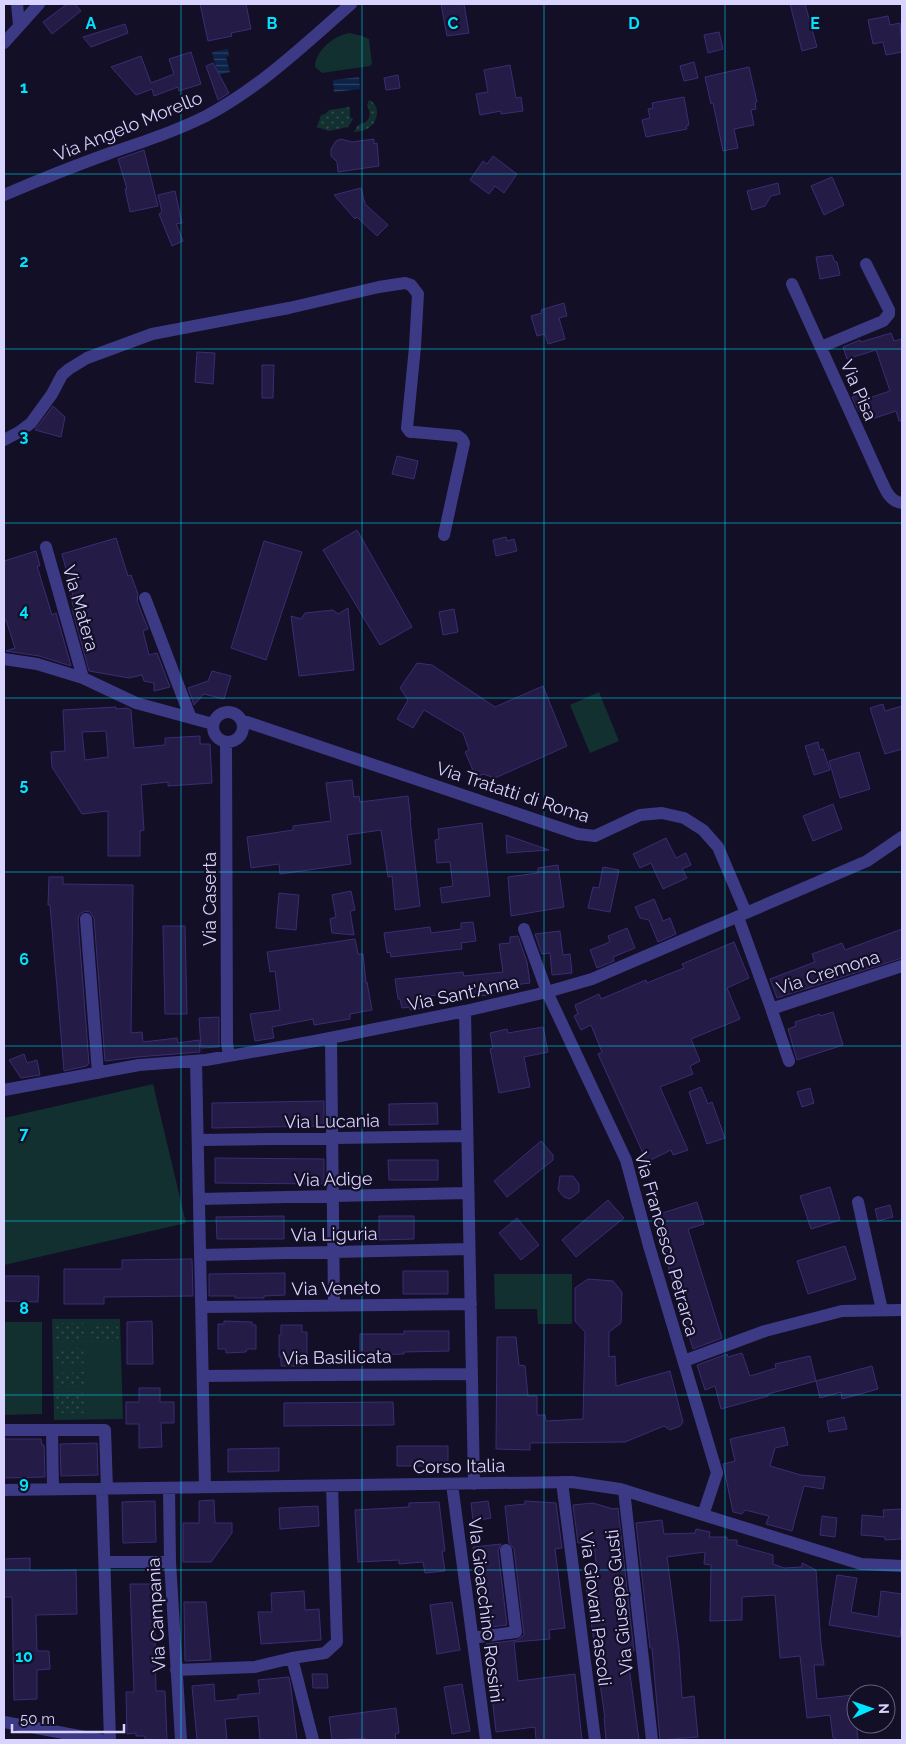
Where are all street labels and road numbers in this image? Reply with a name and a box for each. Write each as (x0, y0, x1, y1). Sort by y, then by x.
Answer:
street label: Via Angelo Morello (51, 87, 205, 165)
street label: Via Pisa (836, 356, 882, 424)
street label: Via Matera (59, 563, 103, 653)
street label: Via Tratatti di Roma (434, 757, 592, 827)
street label: Via Caserta (199, 852, 220, 946)
street label: Via Cremona (774, 945, 882, 999)
street label: Via Sant'Anna (406, 971, 520, 1015)
street label: Via Lucania (284, 1110, 380, 1132)
street label: Via Francesco Petrarca (631, 1150, 703, 1338)
street label: Via Adige (293, 1168, 373, 1190)
street label: Via Liguria (290, 1223, 378, 1245)
street label: Via Veneto (291, 1277, 381, 1299)
street label: Via Basilicata (282, 1346, 392, 1368)
street label: Corso Italia (413, 1455, 505, 1477)
street label: VIa Gioacchino Rossini (464, 1516, 508, 1704)
street label: Via Giusepe Gusti (601, 1528, 637, 1676)
street label: Via Giovani Pascoli (576, 1531, 616, 1687)
street label: Via Campania (143, 1557, 169, 1673)

